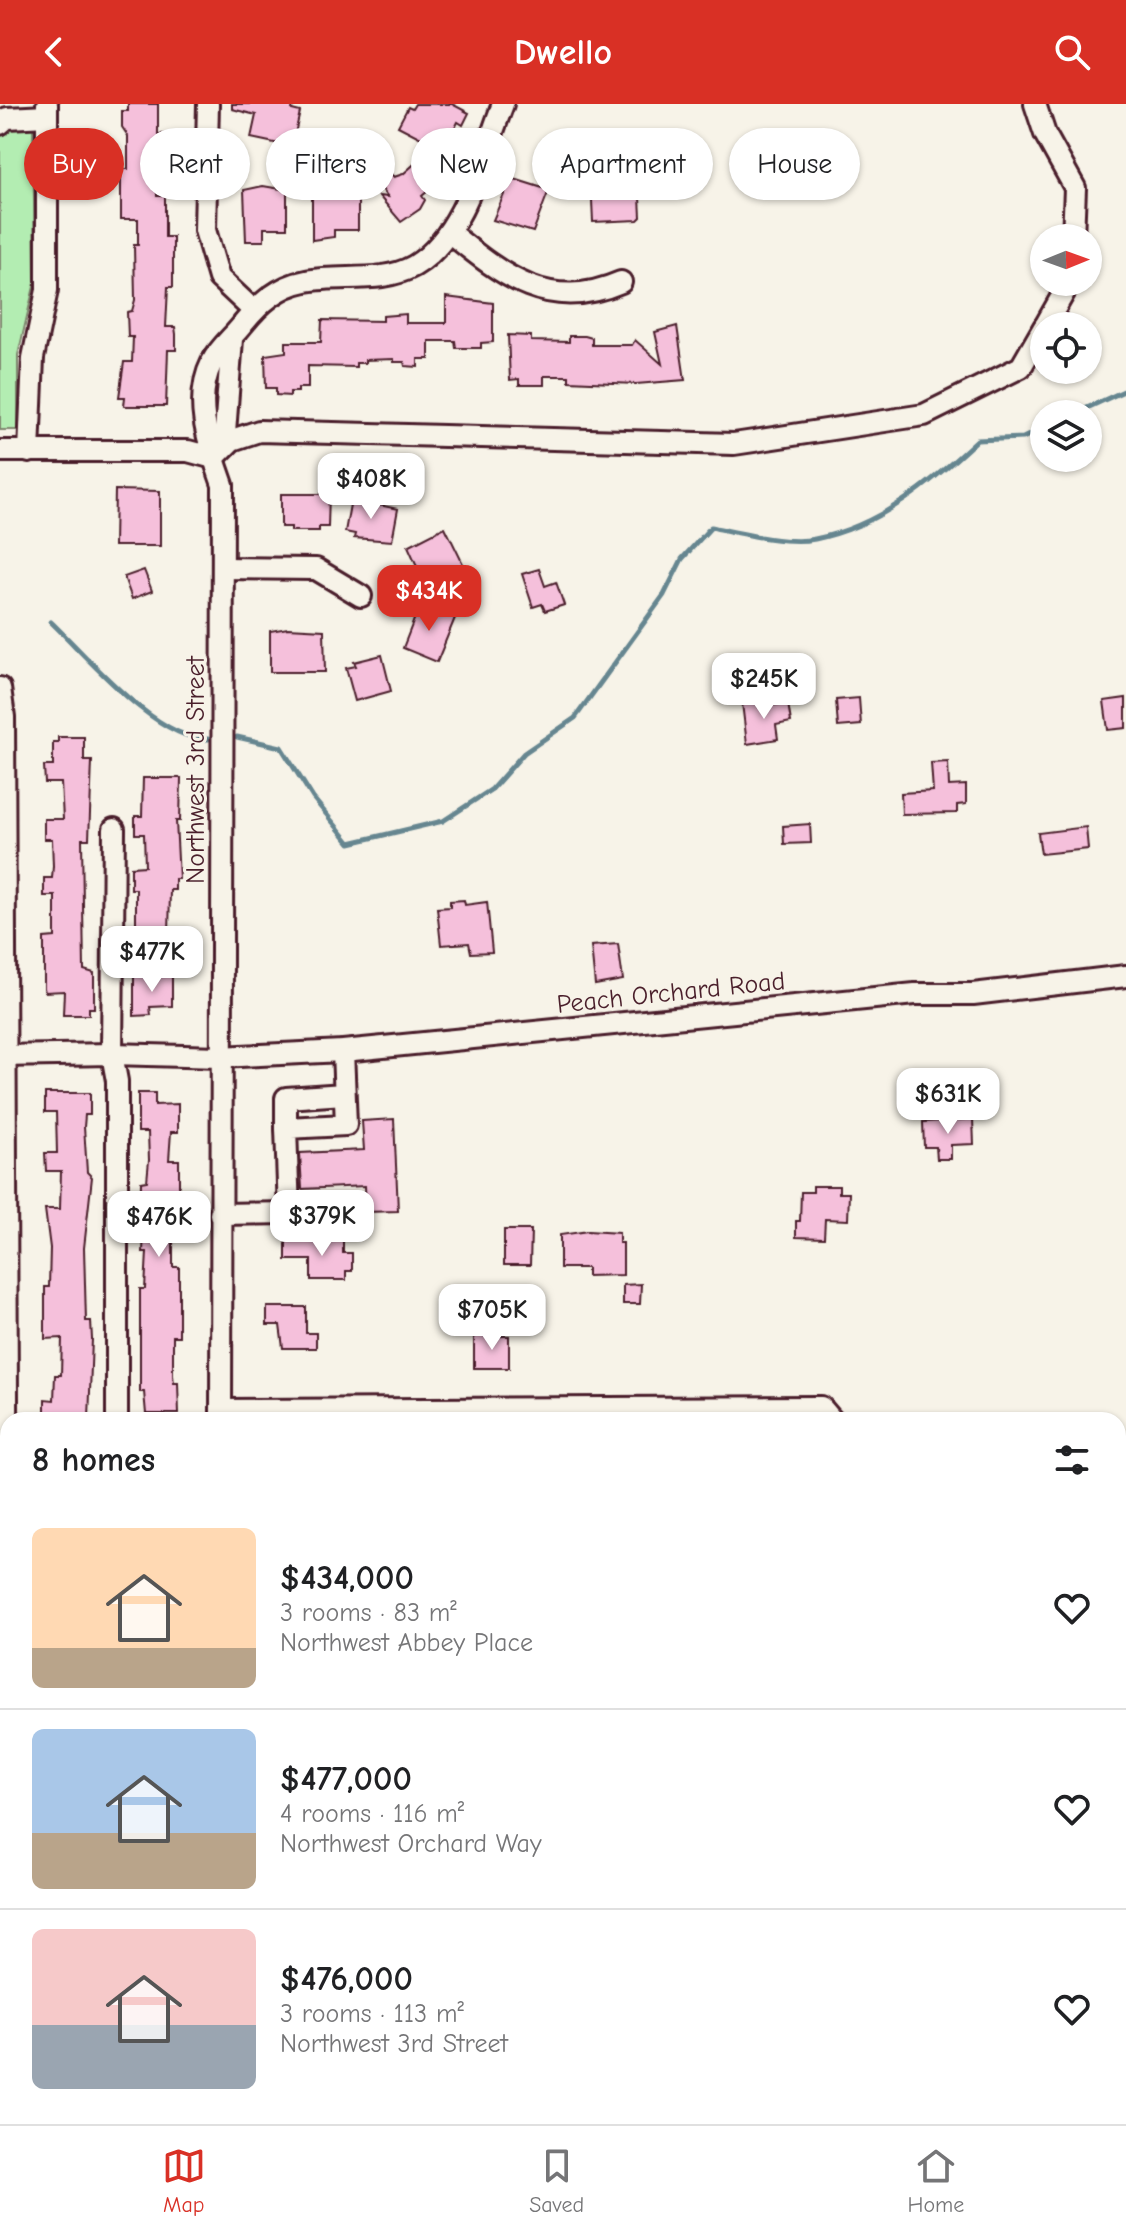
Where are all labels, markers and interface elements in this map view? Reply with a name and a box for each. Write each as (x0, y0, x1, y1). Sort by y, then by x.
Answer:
icon: back (32, 30, 76, 74)
icon: search (1050, 30, 1094, 74)
text: Dwello (514, 32, 612, 73)
chip: Buy (24, 128, 124, 200)
chip: Rent (140, 128, 250, 200)
chip: Filters (266, 128, 395, 200)
chip: New (411, 128, 516, 200)
chip: Apartment (532, 128, 713, 200)
chip: House (729, 128, 860, 200)
north arrow (1030, 224, 1102, 296)
map controls (1030, 224, 1102, 472)
button: locate (1030, 312, 1102, 384)
button: layers (1030, 400, 1102, 472)
pin: $408K (315, 453, 427, 521)
text: $408K (336, 464, 406, 494)
pin: $434K (373, 565, 485, 633)
text: $434K (395, 576, 463, 606)
pin: $245K (708, 653, 820, 721)
street label: Northwest 3rd Street (181, 655, 211, 884)
text: $245K (730, 664, 798, 694)
pin: $477K (96, 926, 208, 994)
text: $477K (119, 937, 185, 967)
street label: Peach Orchard Road (555, 966, 787, 1020)
pin: $631K (892, 1068, 1004, 1136)
text: $631K (915, 1079, 981, 1109)
pin: $379K (266, 1190, 378, 1258)
pin: $476K (103, 1191, 215, 1259)
text: $379K (288, 1201, 356, 1231)
text: $476K (126, 1202, 192, 1232)
pin: $705K (436, 1284, 548, 1352)
text: $705K (457, 1295, 527, 1325)
icon: filters (1050, 1438, 1094, 1482)
text: 8 homes (32, 1440, 155, 1480)
text: $434,000 (280, 1558, 414, 1598)
icon: home (96, 1560, 192, 1656)
icon: heart (1050, 1586, 1094, 1630)
text: 3 rooms · 83 m² (280, 1598, 457, 1628)
text: Northwest Abbey Place (280, 1628, 533, 1658)
text: $477,000 (280, 1759, 412, 1799)
icon: home (96, 1761, 192, 1857)
icon: heart (1050, 1787, 1094, 1831)
text: 4 rooms · 116 m² (280, 1799, 464, 1829)
text: Northwest Orchard Way (280, 1829, 542, 1859)
text: $476,000 (280, 1959, 413, 1999)
icon: home (96, 1961, 192, 2057)
icon: heart (1050, 1987, 1094, 2031)
text: 3 rooms · 113 m² (280, 1999, 464, 2029)
text: Northwest 3rd Street (280, 2029, 508, 2059)
tab: Map (162, 2144, 206, 2218)
tab: Saved (529, 2144, 584, 2218)
tab: Home (907, 2144, 964, 2218)

